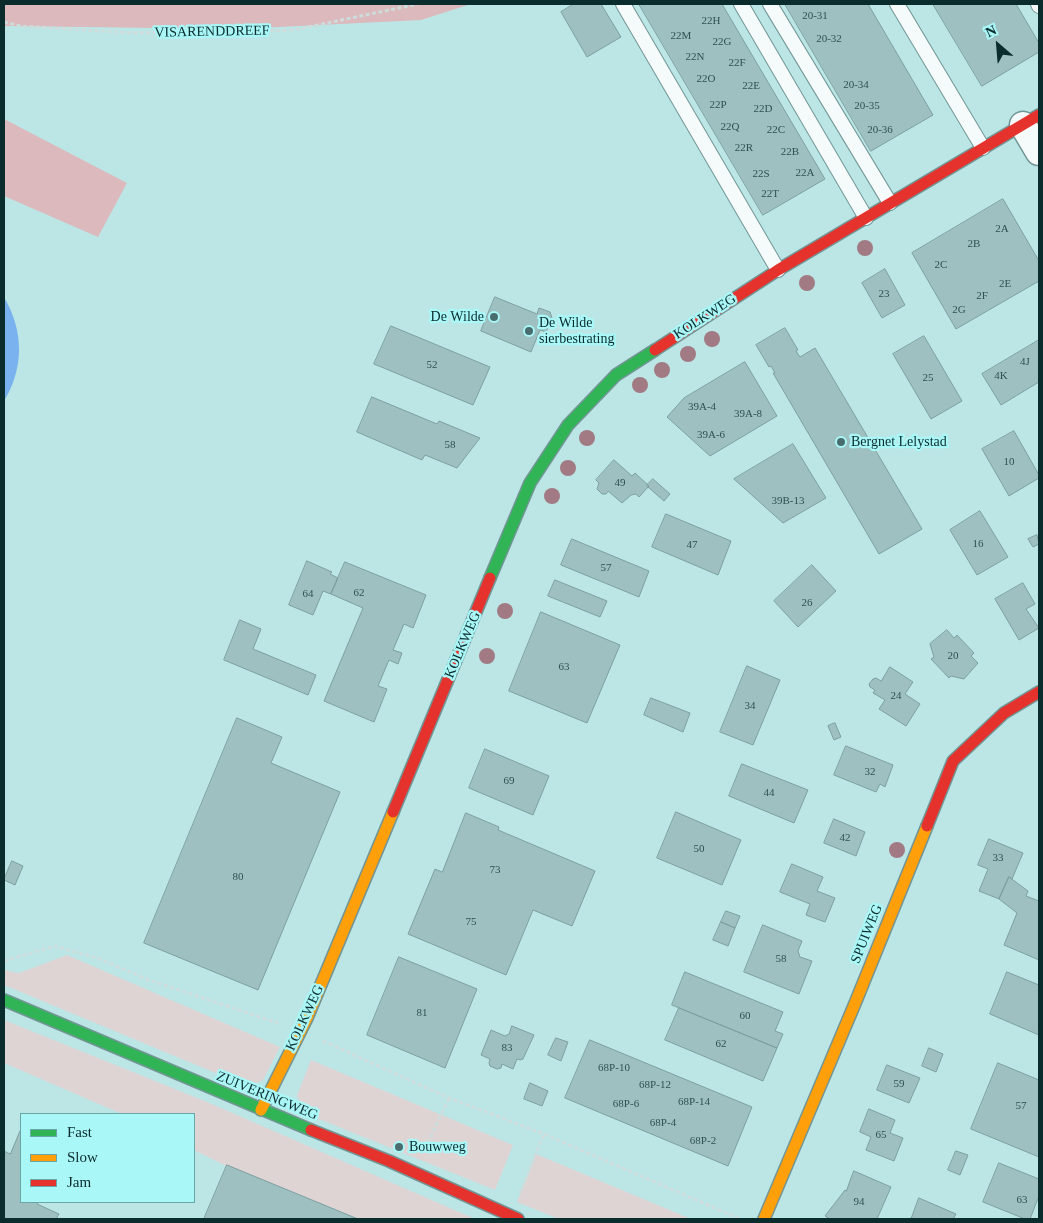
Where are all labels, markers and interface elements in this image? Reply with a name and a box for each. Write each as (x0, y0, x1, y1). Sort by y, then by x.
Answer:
house number: 20-31 (802, 9, 828, 23)
house number: 22H (702, 14, 720, 28)
north arrow (973, 20, 1023, 70)
text: N (983, 22, 999, 40)
street label: VISARENDDREEF (154, 23, 270, 41)
house number: 22M (671, 29, 691, 43)
house number: 20-32 (816, 32, 842, 46)
house number: 22G (713, 35, 731, 49)
house number: 22N (686, 50, 704, 64)
house number: 22F (728, 56, 746, 70)
house number: 22O (697, 72, 715, 86)
house number: 20-34 (843, 78, 869, 92)
house number: 22E (742, 79, 760, 93)
house number: 22P (709, 98, 727, 112)
house number: 20-35 (854, 99, 880, 113)
house number: 22D (754, 102, 772, 116)
house number: 22Q (721, 120, 739, 134)
house number: 22C (767, 123, 785, 137)
house number: 20-36 (867, 123, 893, 137)
house number: 22R (735, 141, 753, 155)
house number: 22B (781, 145, 799, 159)
house number: 22A (796, 166, 814, 180)
house number: 22S (752, 167, 770, 181)
house number: 22T (761, 187, 779, 201)
house number: 2A (995, 222, 1009, 236)
house number: 2B (968, 237, 980, 251)
house number: 2C (935, 258, 947, 272)
house number: 2E (999, 277, 1011, 291)
house number: 23 (879, 287, 890, 301)
house number: 2F (976, 289, 988, 303)
street label: KOLKWEG (671, 291, 739, 343)
house number: 2G (952, 303, 966, 317)
place label: De Wilde (431, 309, 484, 325)
marker: De Wilde (488, 311, 500, 323)
place label: De Wilde sierbestrating (539, 315, 614, 348)
marker: De Wilde sierbestrating (523, 325, 535, 337)
house number: 4J (1020, 355, 1030, 369)
house number: 52 (427, 358, 438, 372)
house number: 4K (994, 369, 1008, 383)
house number: 25 (922, 371, 934, 385)
house number: 39A-4 (688, 400, 716, 414)
house number: 39A-8 (734, 407, 762, 421)
house number: 39A-6 (697, 428, 725, 442)
place label: Bergnet Lelystad (851, 434, 947, 450)
marker: Bergnet Lelystad (835, 436, 847, 448)
house number: 58 (444, 438, 456, 452)
house number: 10 (1004, 455, 1014, 469)
house number: 49 (614, 476, 626, 490)
house number: 39B-13 (771, 494, 804, 508)
house number: 16 (972, 537, 984, 551)
house number: 47 (686, 538, 698, 552)
house number: 57 (600, 561, 612, 575)
house number: 62 (354, 586, 364, 600)
house number: 64 (302, 587, 314, 601)
house number: 26 (802, 596, 812, 610)
street label: KOLKWEG (441, 609, 485, 681)
house number: 20 (948, 649, 958, 663)
house number: 63 (558, 660, 570, 674)
house number: 24 (890, 689, 901, 703)
house number: 34 (744, 699, 756, 713)
house number: 32 (864, 765, 876, 779)
house number: 69 (504, 774, 514, 788)
house number: 44 (764, 786, 774, 800)
house number: 42 (840, 831, 850, 845)
house number: 50 (694, 842, 704, 856)
house number: 33 (992, 851, 1004, 865)
house number: 73 (490, 863, 500, 877)
house number: 80 (232, 870, 244, 884)
street label: SPUIWEG (848, 902, 886, 966)
house number: 75 (466, 915, 476, 929)
house number: 58 (776, 952, 786, 966)
street label: KOLKWEG (282, 982, 328, 1054)
house number: 81 (417, 1006, 428, 1020)
house number: 60 (740, 1009, 750, 1023)
house number: 62 (716, 1037, 726, 1051)
house number: 83 (502, 1041, 512, 1055)
house number: 68P-10 (598, 1061, 630, 1075)
street label: ZUIVERINGWEG (214, 1068, 320, 1124)
house number: 59 (894, 1077, 904, 1091)
house number: 68P-12 (639, 1078, 671, 1092)
house number: 68P-14 (678, 1095, 710, 1109)
house number: 68P-6 (613, 1097, 639, 1111)
house number: 57 (1016, 1099, 1026, 1113)
legend (20, 1113, 195, 1203)
house number: 68P-4 (650, 1116, 676, 1130)
text: Fast (67, 1124, 92, 1140)
house number: 65 (876, 1128, 886, 1142)
house number: 68P-2 (690, 1134, 716, 1148)
place label: Bouwweg (409, 1139, 466, 1155)
marker: Bouwweg (393, 1141, 405, 1153)
text: Slow (67, 1149, 98, 1165)
text: Jam (67, 1174, 91, 1190)
house number: 63 (1016, 1193, 1028, 1207)
house number: 94 (854, 1195, 864, 1209)

